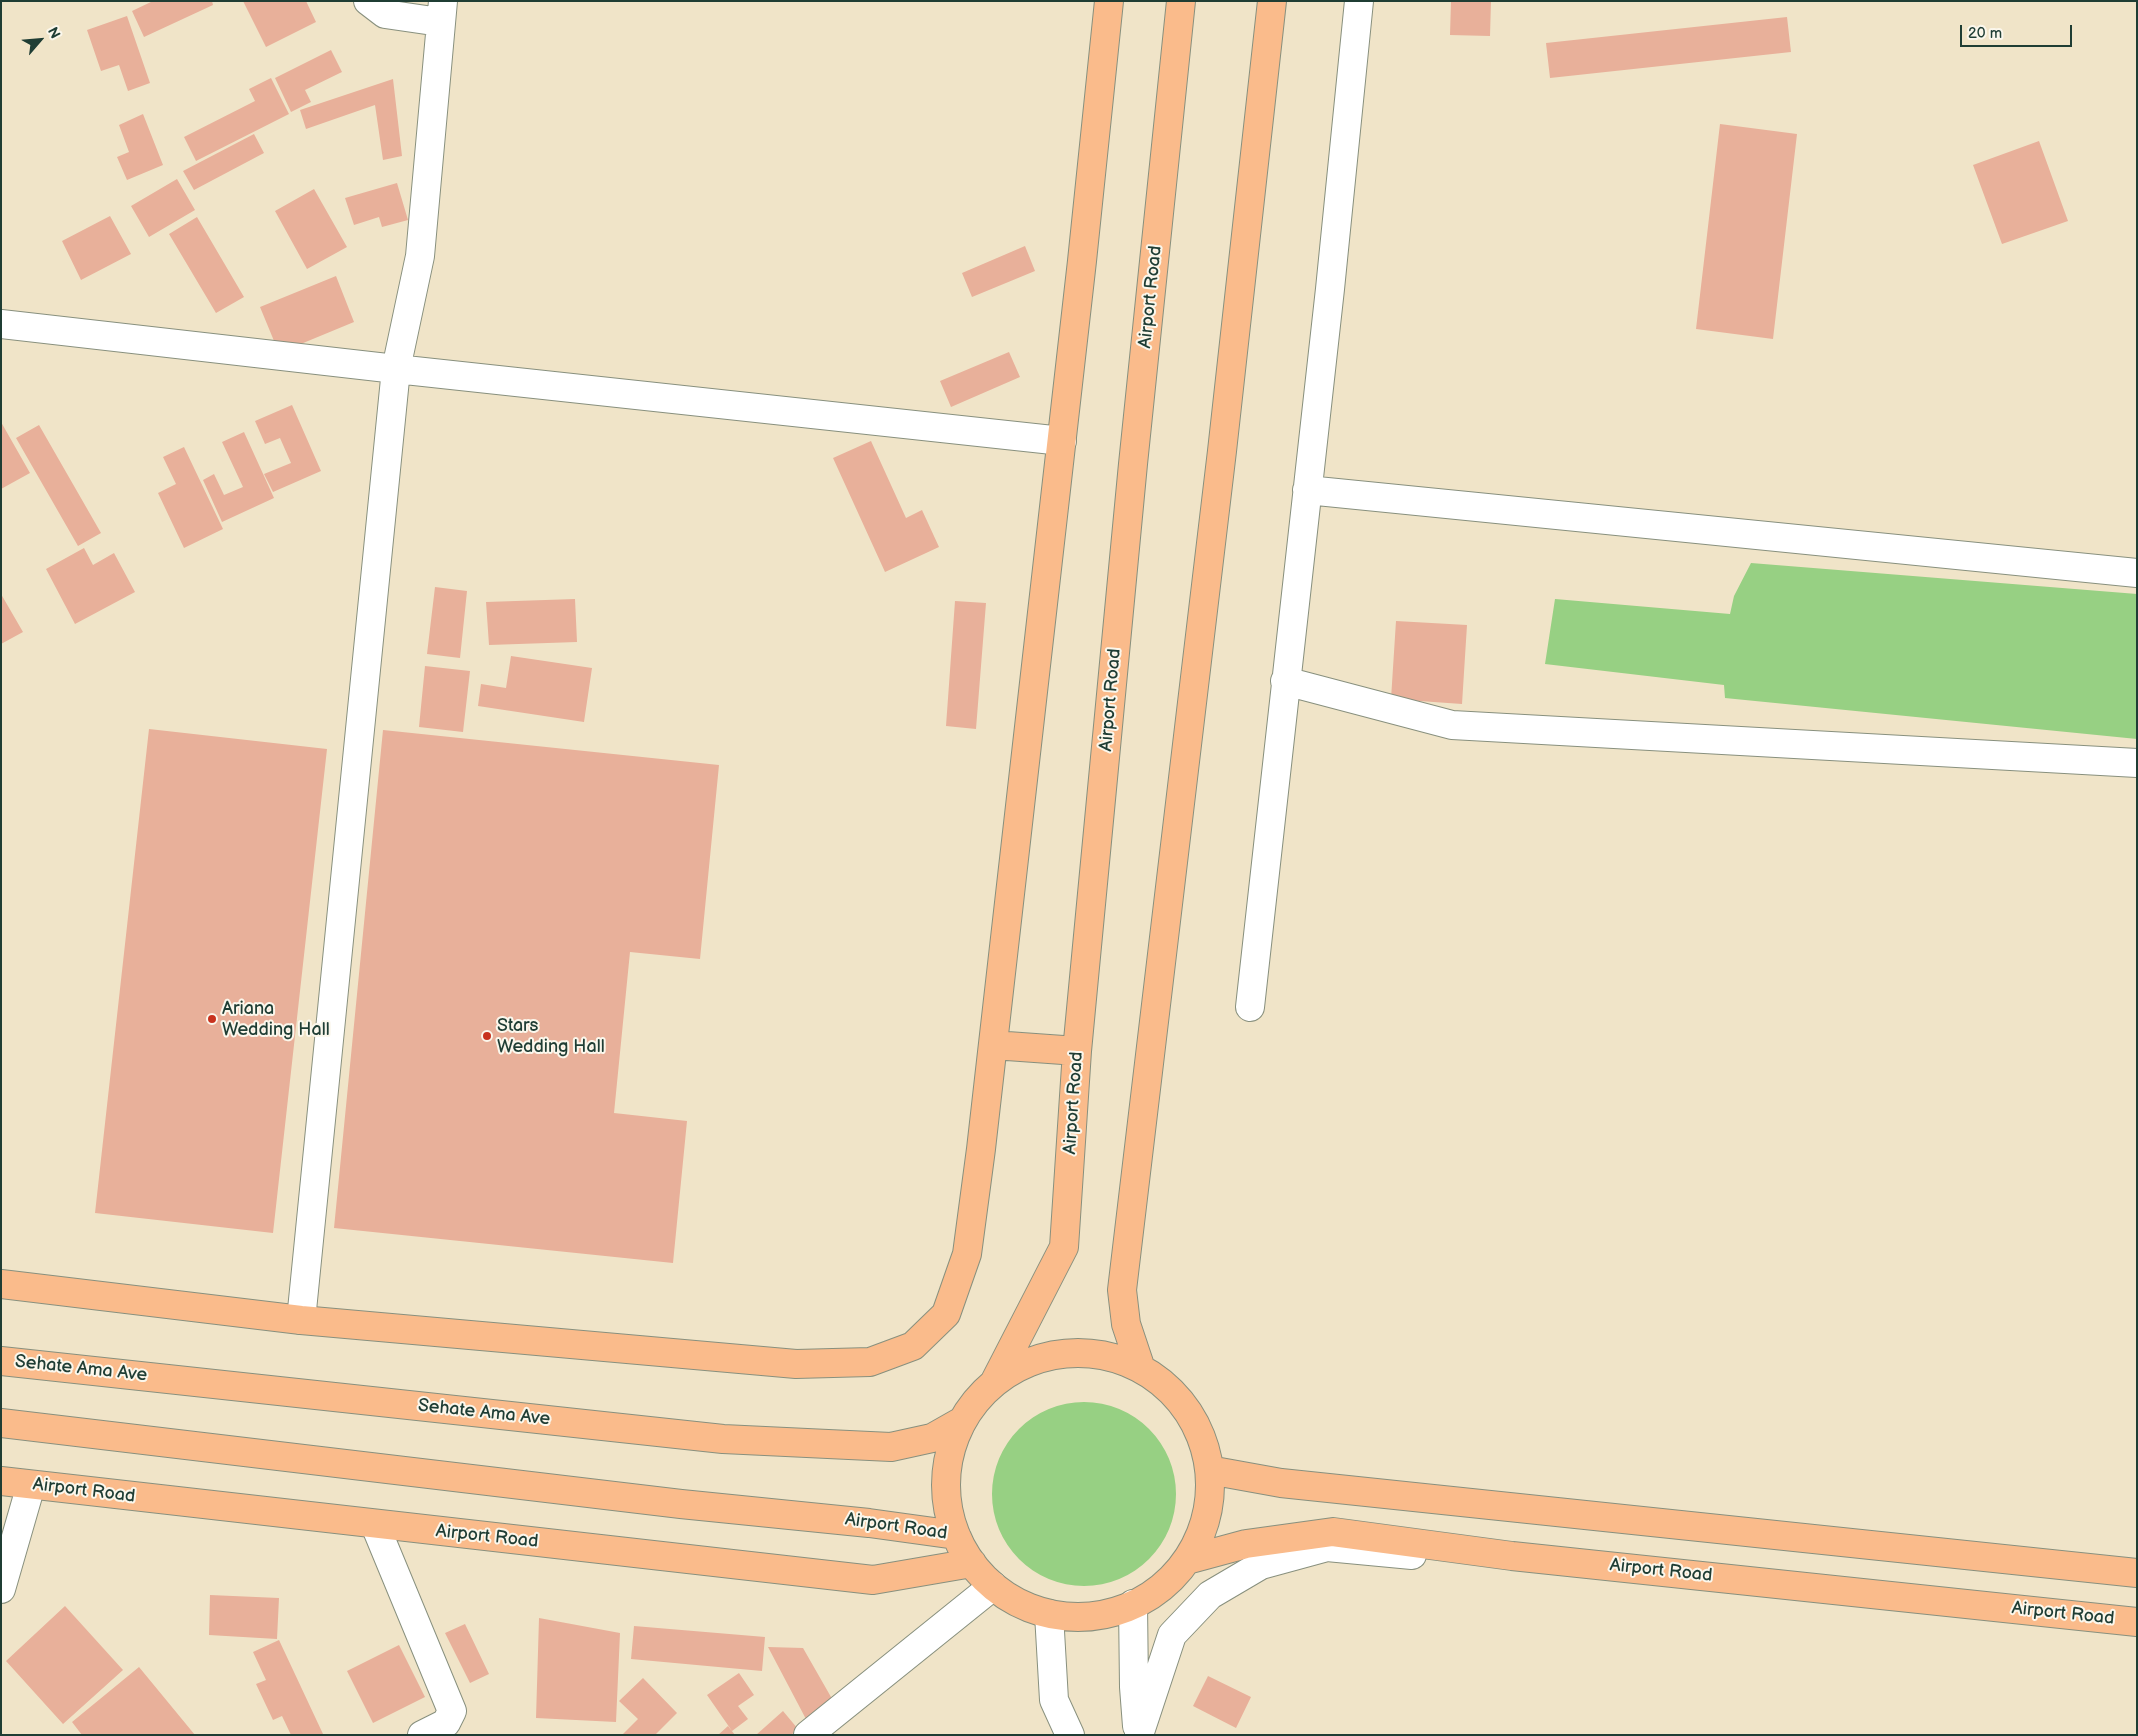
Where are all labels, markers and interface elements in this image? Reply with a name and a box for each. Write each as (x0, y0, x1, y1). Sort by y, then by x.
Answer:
north arrow (15, 15, 65, 65)
scale bar (1963, 15, 2076, 47)
text: N (44, 24, 64, 41)
text: 20 m (1968, 24, 2002, 43)
street label: Airport Road (1135, 245, 1167, 349)
street label: Airport Road (1096, 648, 1126, 752)
place label: Ariana Wedding Hall (222, 998, 330, 1040)
marker: Ariana Wedding Hall (206, 1013, 218, 1025)
place label: Stars Wedding Hall (497, 1015, 605, 1058)
marker: Stars Wedding Hall (481, 1030, 493, 1042)
street label: Airport Road (1060, 1051, 1088, 1155)
street label: Sehate Ama Ave (14, 1351, 148, 1387)
street label: Sehate Ama Ave (417, 1395, 551, 1431)
street label: Airport Road (32, 1474, 136, 1508)
street label: Airport Road (844, 1509, 948, 1545)
street label: Airport Road (435, 1521, 539, 1553)
street label: Airport Road (1609, 1555, 1713, 1587)
street label: Airport Road (2011, 1598, 2115, 1630)

